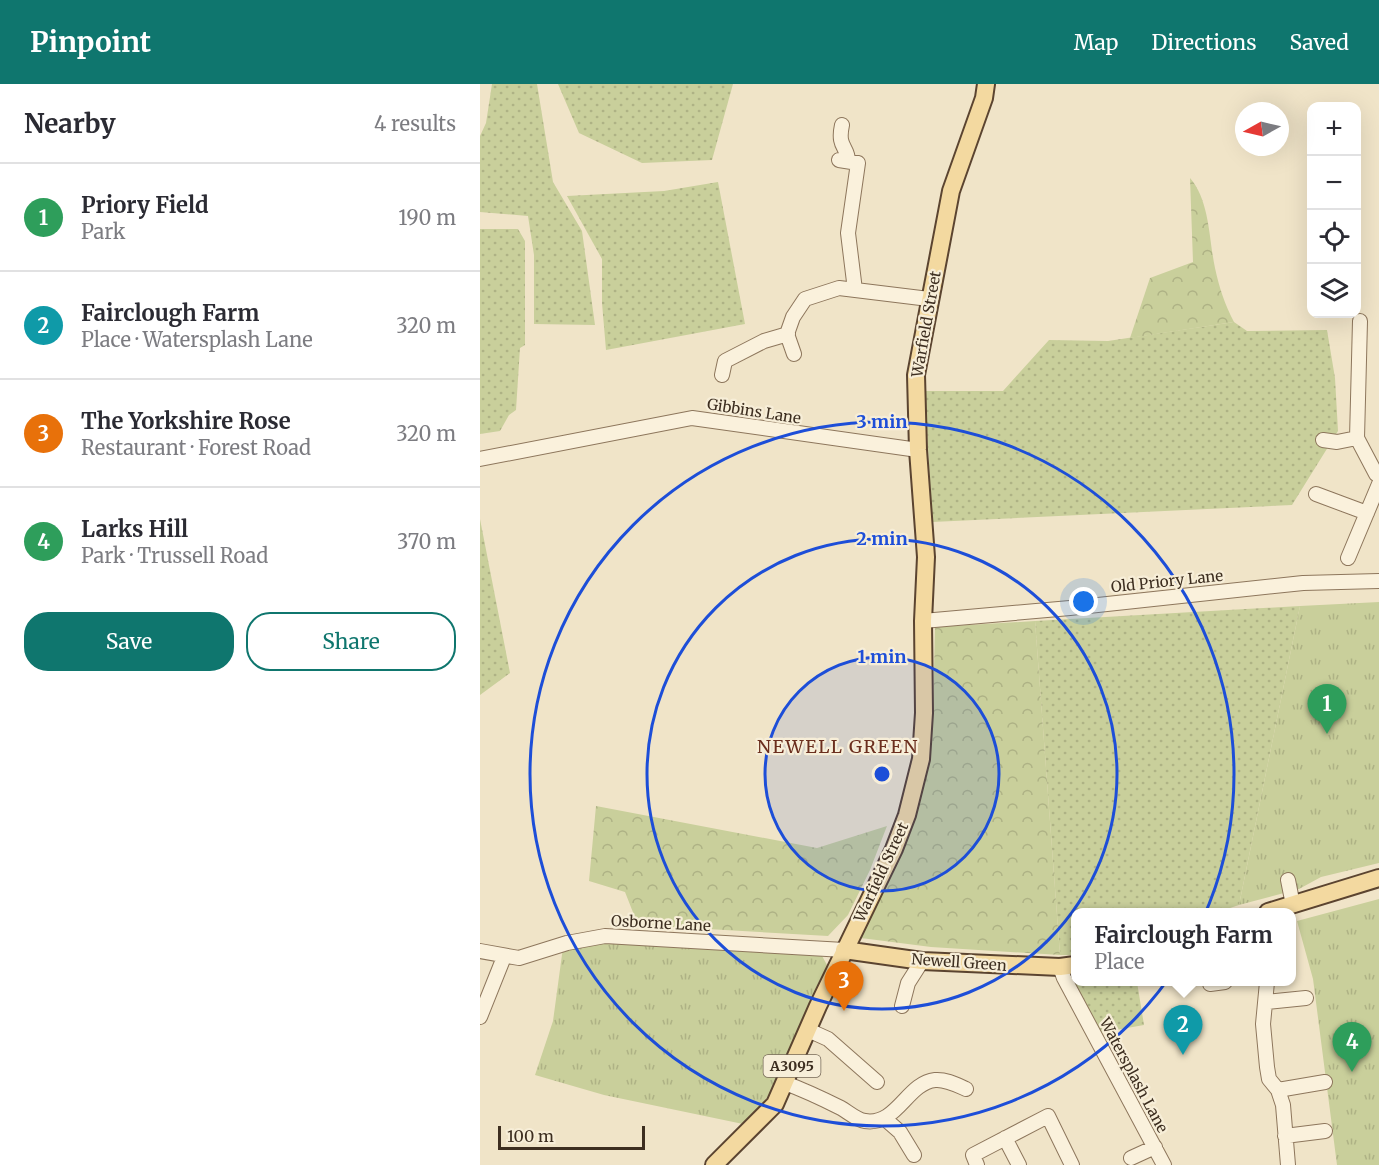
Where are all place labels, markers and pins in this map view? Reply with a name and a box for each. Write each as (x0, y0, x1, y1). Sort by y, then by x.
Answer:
pin: 1 (1308, 684, 1346, 734)
centre of rings (872, 764, 892, 784)
pin: 3 (824, 962, 864, 1011)
pin: 2 (1164, 1006, 1202, 1055)
pin: 4 (1332, 1022, 1372, 1072)

